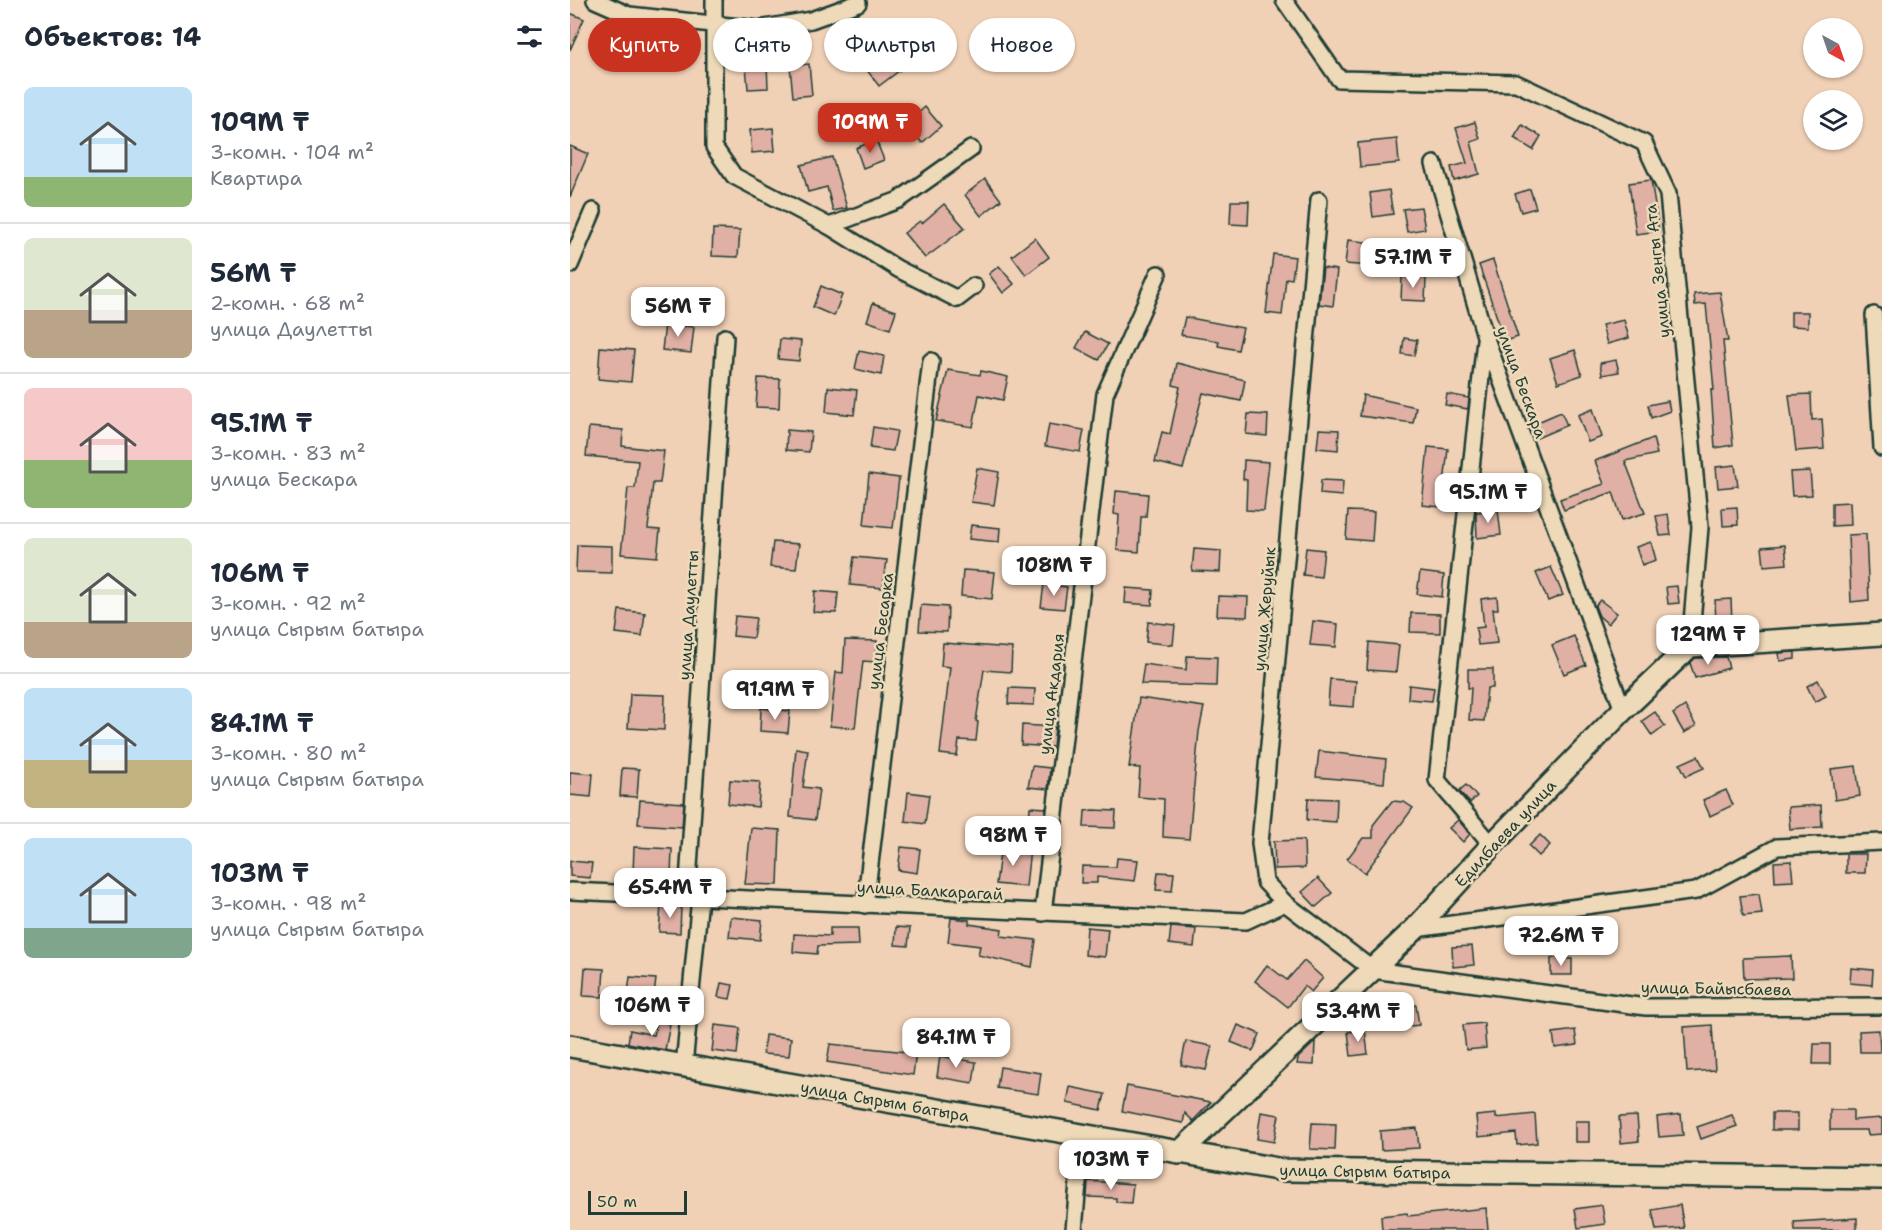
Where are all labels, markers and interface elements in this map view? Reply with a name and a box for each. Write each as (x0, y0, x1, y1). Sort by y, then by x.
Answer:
chip: Купить (588, 18, 701, 72)
chip: Снять (713, 18, 812, 72)
chip: Фильтры (824, 18, 957, 72)
chip: Новое (969, 18, 1075, 72)
north arrow (1803, 18, 1863, 78)
map controls (1803, 18, 1863, 150)
text: Объектов: 14 (24, 19, 201, 54)
icon: filters (513, 20, 546, 53)
button: layers (1803, 90, 1863, 150)
pin: 109M ₸ (821, 103, 919, 154)
text: 109M ₸ (210, 104, 309, 139)
text: 109M ₸ (832, 109, 908, 135)
icon: home (72, 111, 144, 183)
text: 3-комн. · 104 m² (210, 139, 374, 165)
text: Квартира (210, 165, 302, 191)
street label: улица Зенгы Ата (1640, 203, 1675, 339)
pin: 57.1M ₸ (1358, 238, 1468, 289)
text: 57.1M ₸ (1374, 244, 1452, 270)
text: 56M ₸ (210, 255, 296, 290)
icon: home (72, 262, 144, 334)
pin: 56M ₸ (636, 287, 720, 338)
text: 2-комн. · 68 m² (210, 290, 365, 316)
text: 56M ₸ (645, 293, 711, 319)
text: улица Даулетты (210, 316, 373, 342)
street label: улица Бескара (1492, 323, 1552, 441)
text: 95.1M ₸ (210, 405, 312, 440)
icon: home (72, 412, 144, 484)
text: 3-комн. · 83 m² (210, 440, 366, 466)
text: улица Бескара (210, 466, 357, 492)
pin: 95.1M ₸ (1433, 473, 1543, 524)
text: 95.1M ₸ (1449, 479, 1527, 505)
street label: улица Жеруйык (1249, 545, 1280, 672)
pin: 108M ₸ (1005, 546, 1103, 597)
street label: улица Даулетты (673, 549, 704, 681)
text: 108M ₸ (1016, 552, 1092, 578)
text: 106M ₸ (210, 555, 309, 590)
icon: home (72, 562, 144, 634)
street label: улица Бесарка (863, 571, 898, 691)
text: 3-комн. · 92 m² (210, 590, 366, 616)
pin: 129M ₸ (1659, 615, 1757, 666)
text: улица Сырым батыра (210, 616, 424, 642)
text: 129M ₸ (1670, 621, 1746, 647)
street label: улица Акдария (1034, 632, 1069, 756)
pin: 91.9M ₸ (720, 670, 830, 721)
text: 91.9M ₸ (736, 676, 814, 702)
text: 84.1M ₸ (210, 705, 313, 740)
icon: home (72, 712, 144, 784)
text: 3-комн. · 80 m² (210, 740, 366, 766)
text: улица Сырым батыра (210, 766, 424, 792)
street label: Едилбаева улица (1450, 775, 1561, 892)
pin: 98M ₸ (971, 816, 1055, 867)
text: 98M ₸ (979, 822, 1047, 848)
text: 103M ₸ (210, 855, 309, 890)
icon: home (72, 862, 144, 934)
pin: 65.4M ₸ (615, 868, 725, 919)
text: 65.4M ₸ (628, 874, 712, 900)
street label: улица Балкарагай (856, 876, 1004, 905)
text: 3-комн. · 98 m² (210, 890, 367, 916)
text: улица Сырым батыра (210, 916, 424, 942)
pin: 72.6M ₸ (1506, 916, 1616, 967)
text: 72.6M ₸ (1518, 922, 1604, 948)
street label: улица Байысбаева (1641, 977, 1791, 1000)
pin: 106M ₸ (603, 986, 701, 1037)
text: 106M ₸ (614, 992, 690, 1018)
pin: 53.4M ₸ (1303, 992, 1413, 1043)
text: 53.4M ₸ (1316, 998, 1400, 1024)
pin: 84.1M ₸ (901, 1018, 1011, 1069)
text: 84.1M ₸ (916, 1024, 996, 1050)
street label: улица Сырым батыра (799, 1076, 971, 1127)
pin: 103M ₸ (1062, 1140, 1160, 1191)
text: 103M ₸ (1073, 1146, 1149, 1172)
street label: улица Сырым батыра (1279, 1160, 1451, 1183)
scale bar (588, 1188, 687, 1216)
text: 50 m (597, 1191, 637, 1212)

